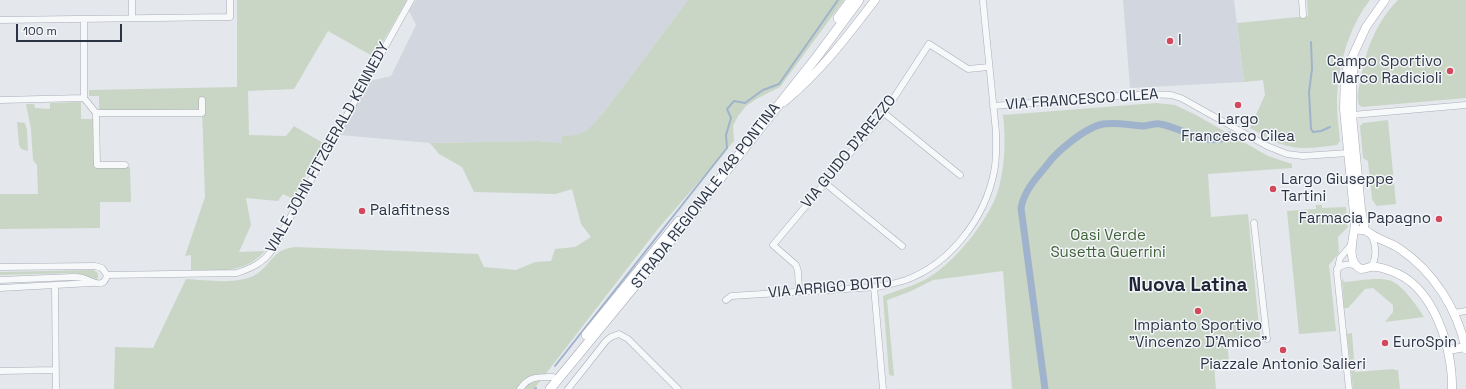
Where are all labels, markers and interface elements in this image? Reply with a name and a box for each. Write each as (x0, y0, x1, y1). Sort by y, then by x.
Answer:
scale bar (18, 16, 124, 42)
text: 100 m (23, 23, 57, 39)
place label: I (1178, 32, 1182, 50)
marker: I (1165, 36, 1175, 46)
street label: VIALE JOHN FITZGERALD KENNEDY (262, 39, 394, 257)
place label: Campo Sportivo Marco Radicioli (1327, 53, 1442, 88)
marker: Campo Sportivo Marco Radicioli (1445, 66, 1455, 76)
street label: VIA FRANCESCO CILEA (1005, 86, 1159, 114)
street label: VIA GUIDO D'AREZZO (798, 92, 900, 212)
street label: STRADA REGIONALE 148 PONTINA (628, 100, 784, 292)
marker: Largo Francesco Cilea (1233, 100, 1243, 110)
place label: Largo Francesco Cilea (1181, 111, 1295, 146)
place label: Largo Giuseppe Tartini (1281, 171, 1394, 206)
marker: Largo Giuseppe Tartini (1268, 184, 1278, 194)
place label: Palafitness (370, 202, 450, 220)
marker: Palafitness (357, 206, 367, 216)
place label: Farmacia Papagno (1299, 210, 1431, 228)
marker: Farmacia Papagno (1434, 214, 1444, 224)
park label: Oasi Verde Susetta Guerrini (1050, 227, 1166, 262)
street label: VIA ARRIGO BOITO (767, 274, 893, 302)
district label: Nuova Latina (1129, 275, 1247, 297)
marker: Impianto Sportivo "Vincenzo D'Amico" (1193, 306, 1203, 316)
place label: Impianto Sportivo "Vincenzo D'Amico" (1129, 317, 1267, 352)
place label: EuroSpin (1393, 334, 1457, 352)
marker: EuroSpin (1380, 338, 1390, 348)
marker: Piazzale Antonio Salieri (1278, 345, 1288, 355)
place label: Piazzale Antonio Salieri (1200, 356, 1366, 374)

